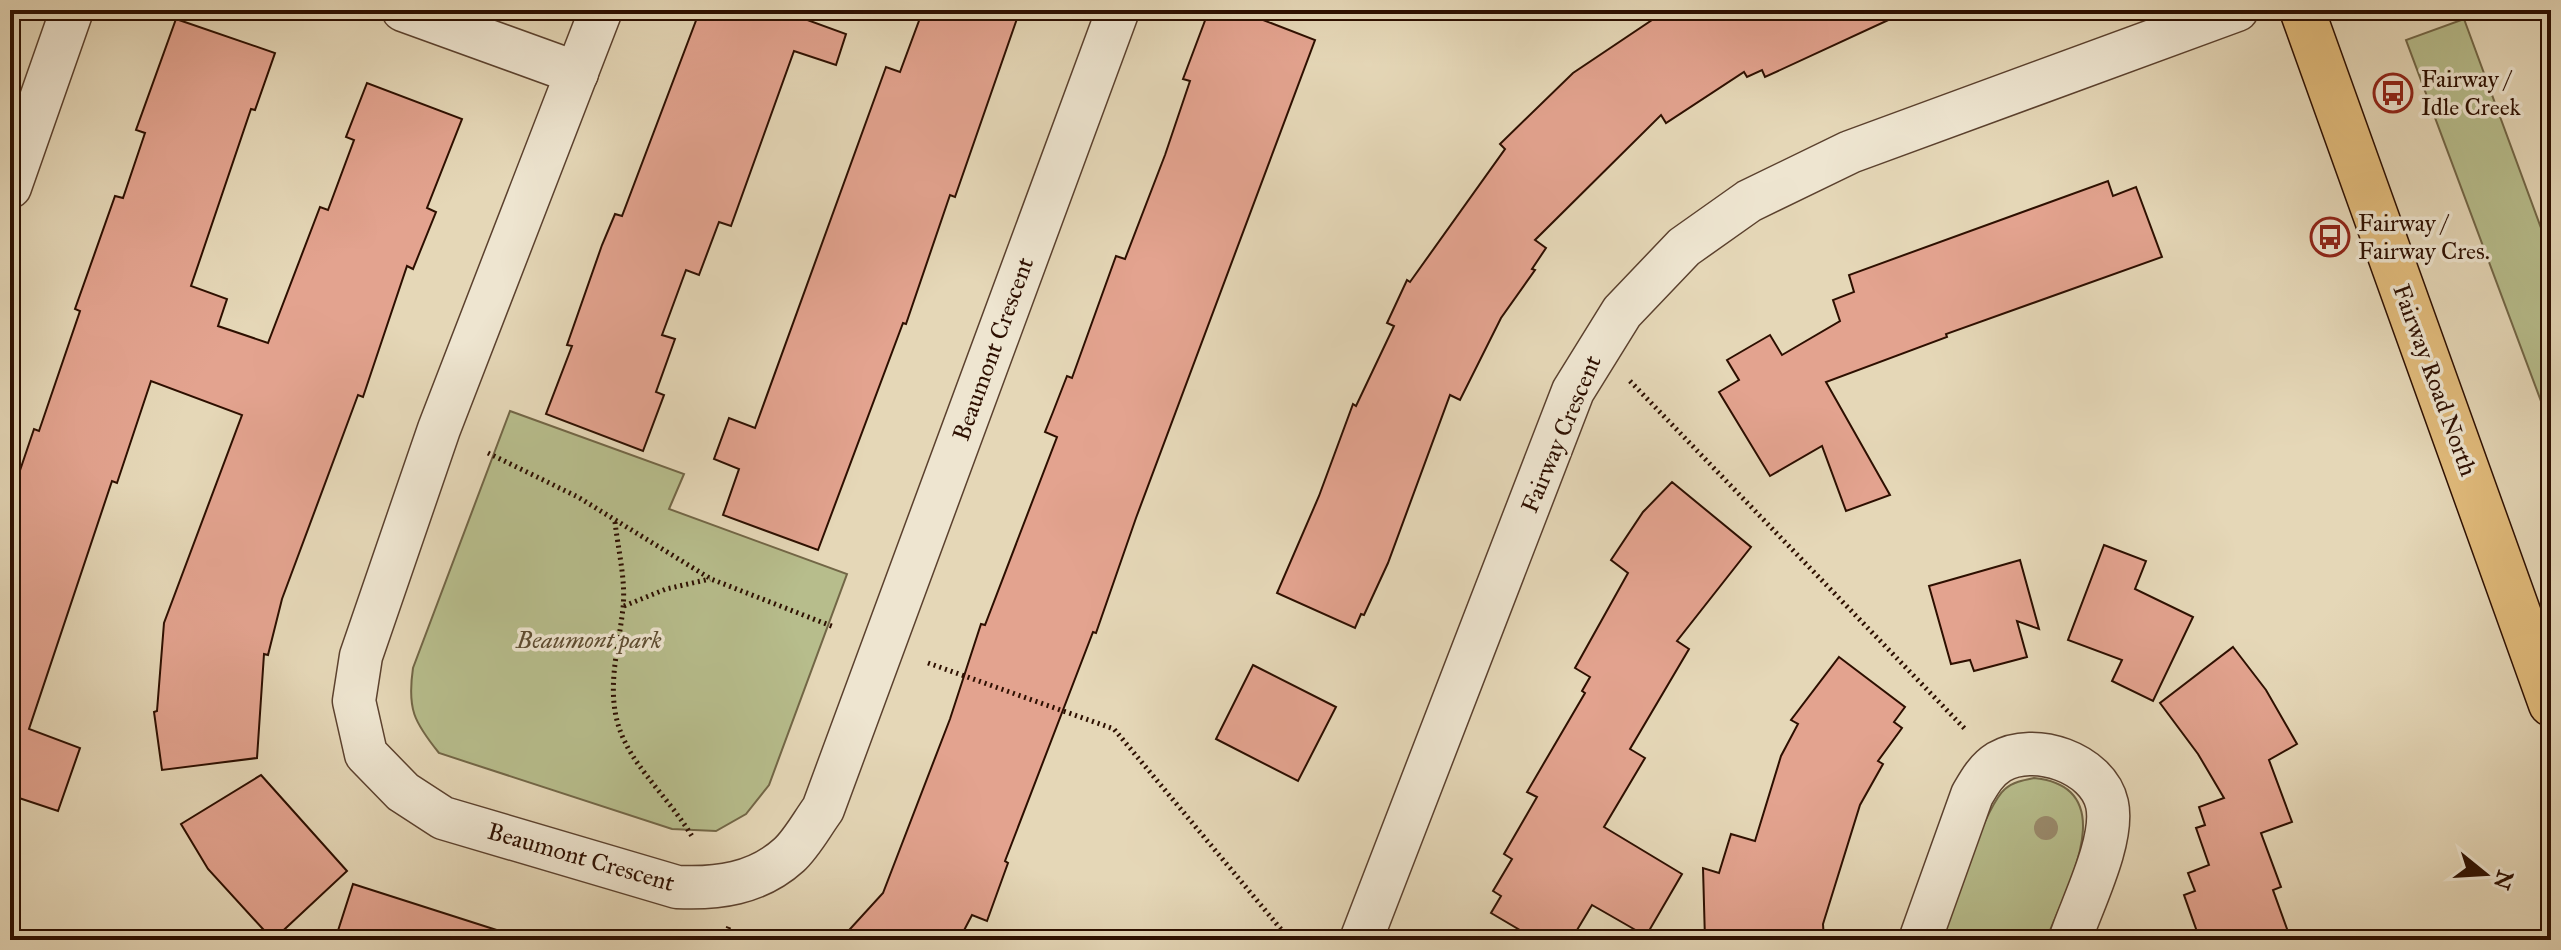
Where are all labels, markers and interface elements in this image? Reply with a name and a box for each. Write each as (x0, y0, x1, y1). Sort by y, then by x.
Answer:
place label: Fairway / Idle Creek (2421, 64, 2522, 122)
bus stop icon: Fairway / Idle Creek (2372, 72, 2414, 114)
place label: Fairway / Fairway Cres. (2358, 208, 2490, 266)
bus stop icon: Fairway / Fairway Cres. (2309, 216, 2351, 258)
street label: Beaumont Crescent (946, 253, 1040, 445)
street label: Fairway Road North (2386, 280, 2484, 480)
street label: Fairway Crescent (1514, 350, 1608, 517)
park label: Beaumont park (515, 625, 662, 655)
street label: Beaumont Crescent (484, 816, 678, 898)
north arrow (2445, 834, 2525, 914)
text: N (2488, 867, 2519, 893)

